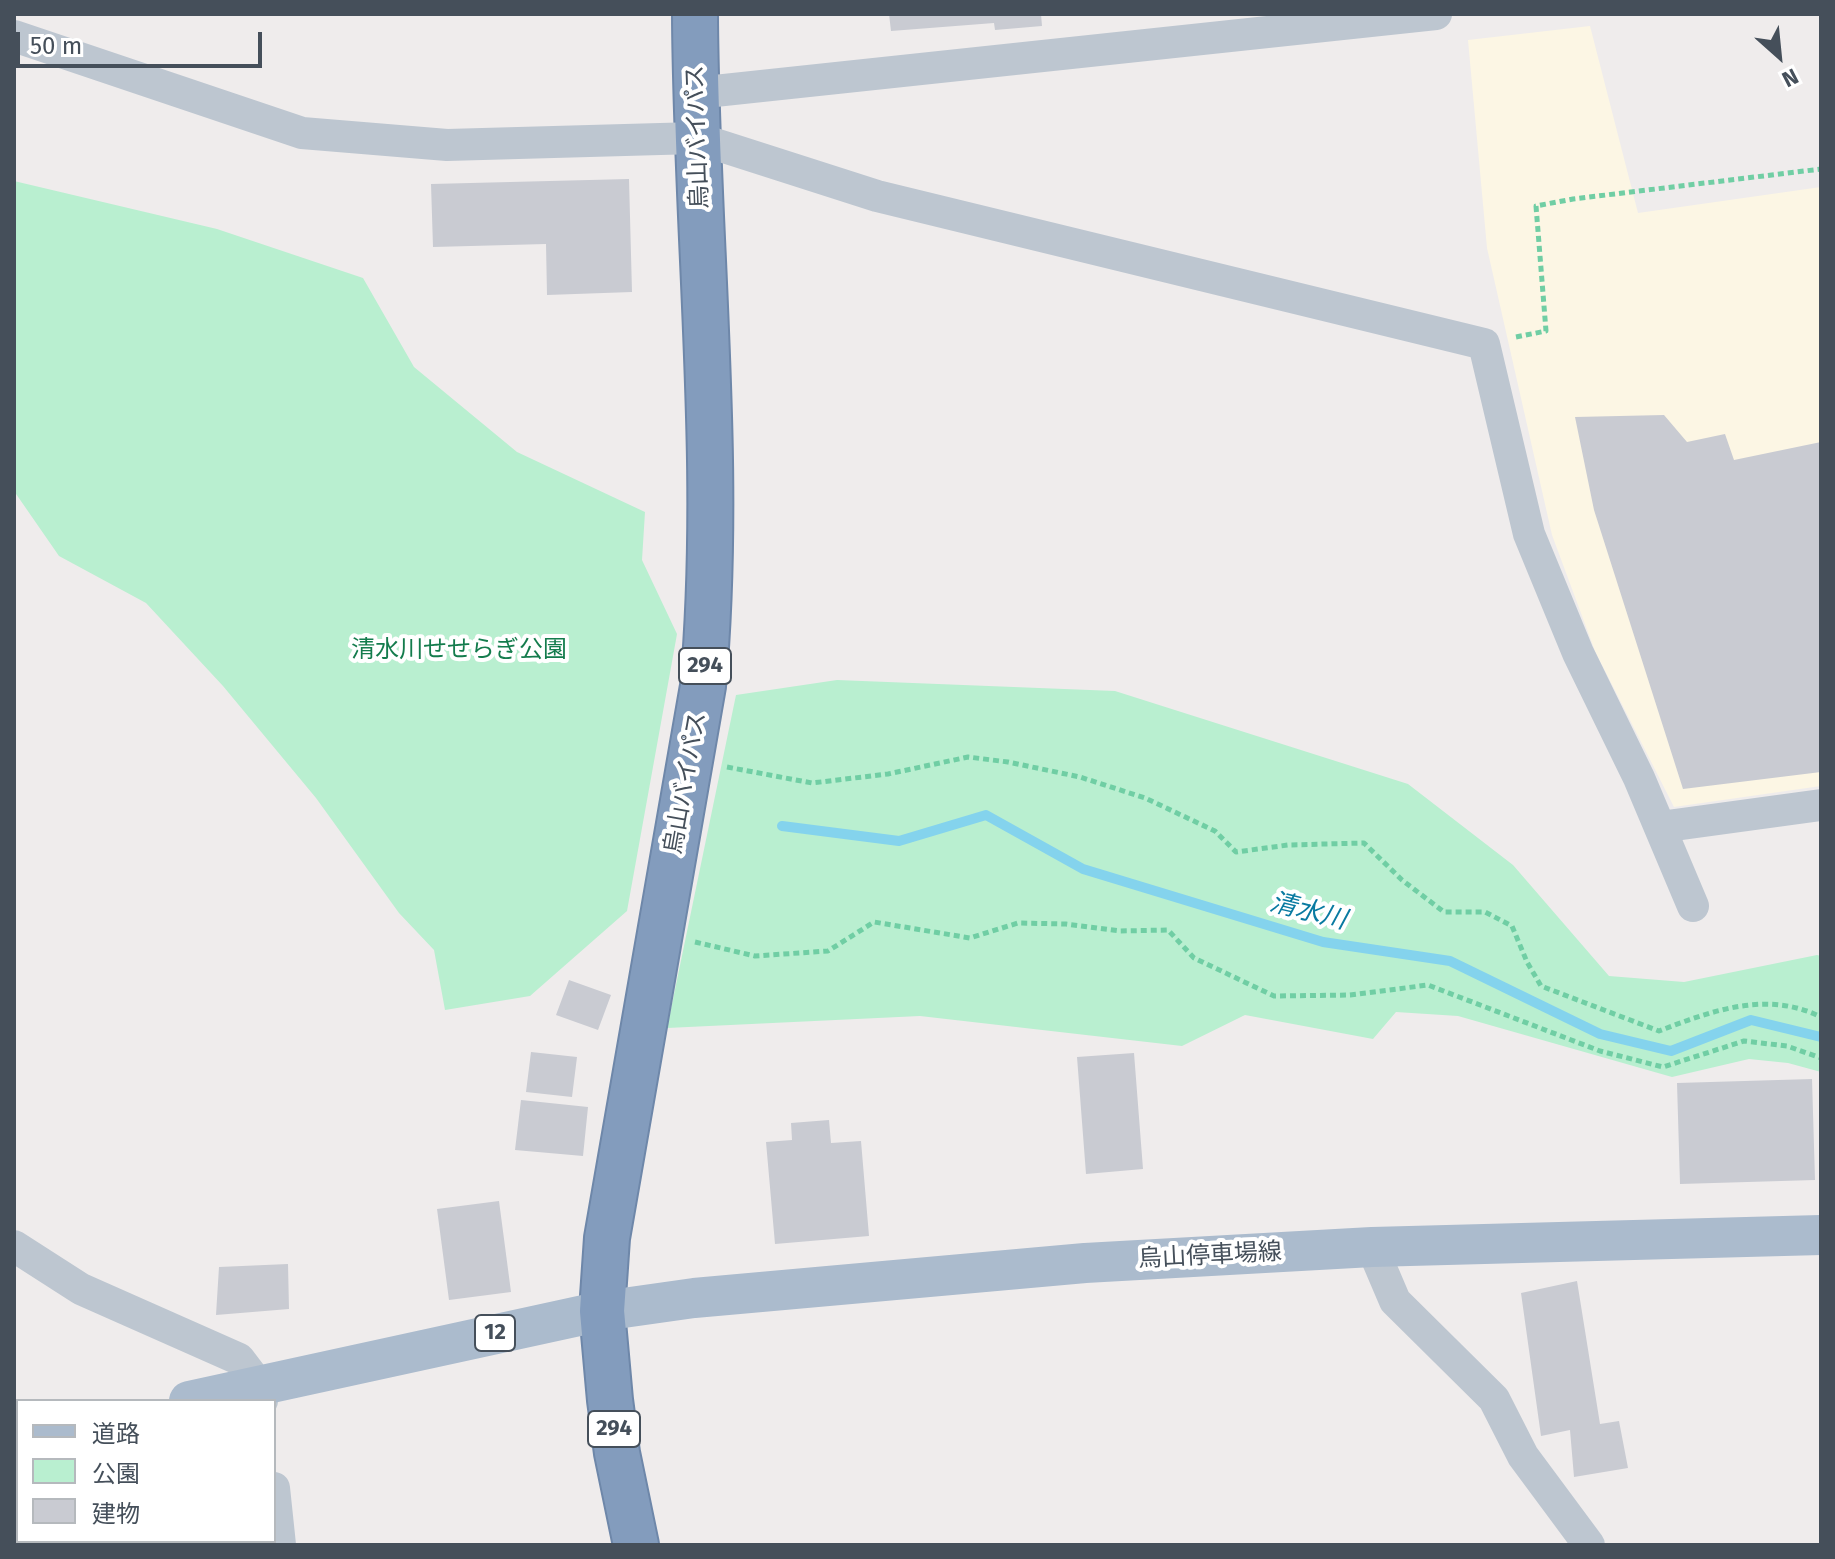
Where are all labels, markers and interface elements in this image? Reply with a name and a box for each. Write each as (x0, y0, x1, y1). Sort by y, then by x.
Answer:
scale bar (20, 16, 266, 66)
north arrow (1739, 16, 1819, 96)
text: 50 m (30, 32, 82, 60)
text: N (1777, 62, 1803, 93)
street label: 烏山バイパス (681, 65, 715, 209)
park label: 清水川せせらぎ公園 (351, 636, 567, 664)
road number: 294 (679, 648, 731, 684)
street label: 烏山バイパス (659, 710, 713, 856)
water label: 清水川 (1266, 887, 1350, 937)
street label: 烏山停車場線 (1137, 1238, 1283, 1274)
road number: 12 (475, 1315, 515, 1351)
legend (16, 1399, 276, 1543)
road number: 294 (588, 1411, 640, 1447)
text: 道路 (92, 1420, 140, 1448)
text: 公園 (92, 1460, 140, 1488)
text: 建物 (92, 1500, 140, 1528)

